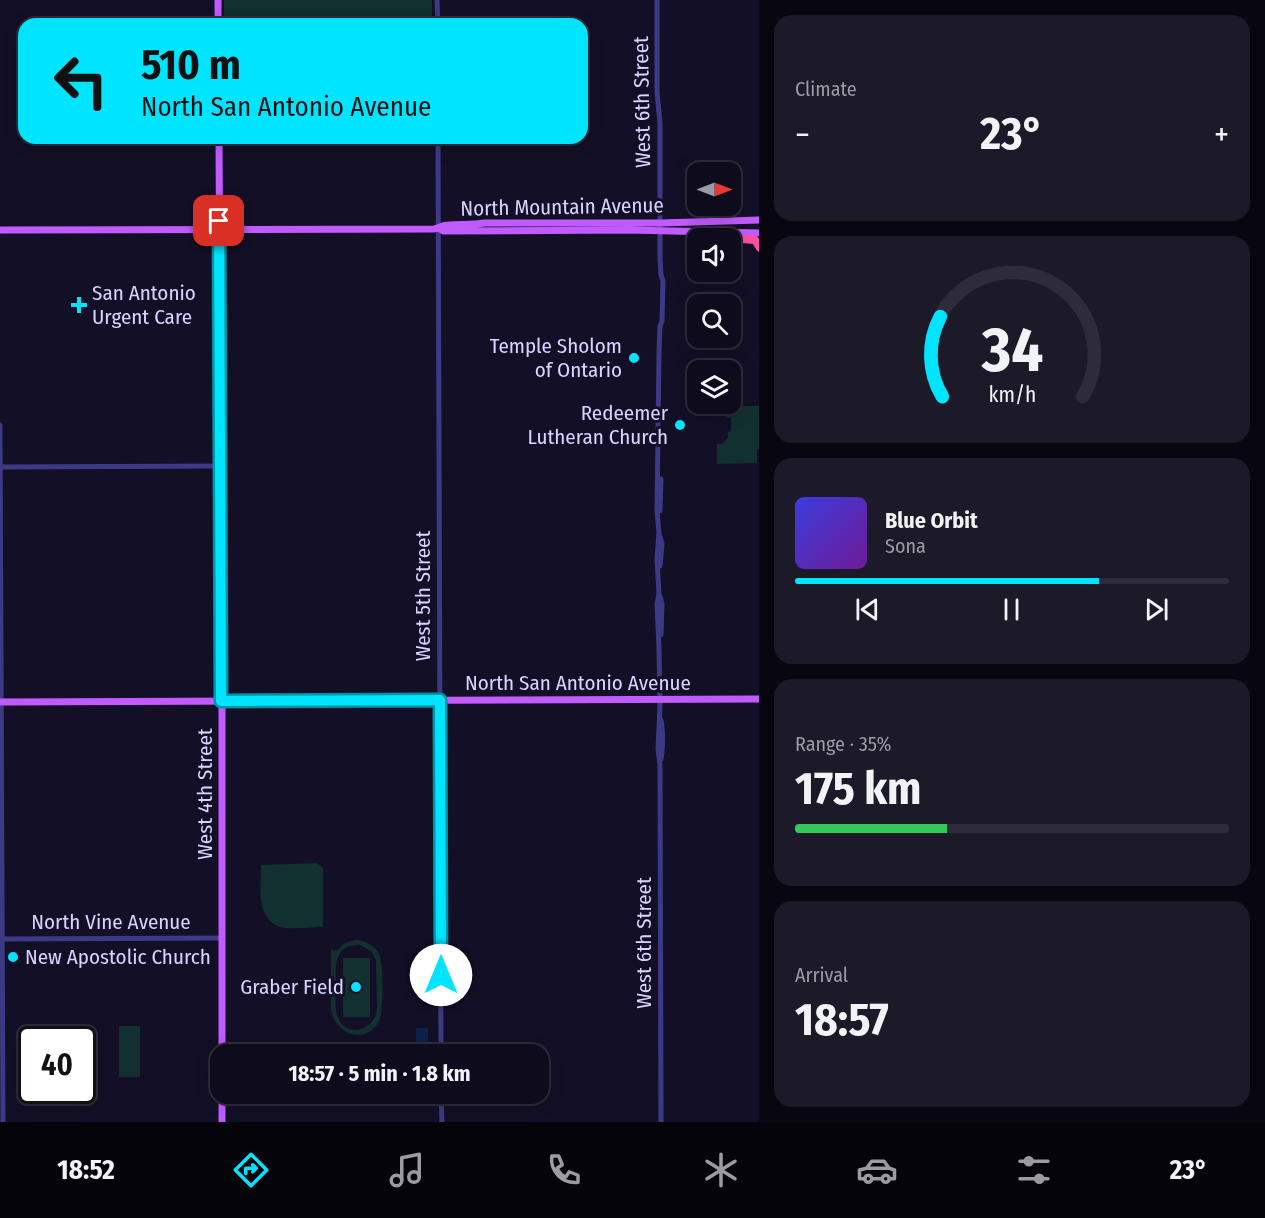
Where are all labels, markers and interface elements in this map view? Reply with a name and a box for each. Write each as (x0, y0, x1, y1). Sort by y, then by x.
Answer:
street label: West 6th Street (628, 36, 656, 168)
text: 510 m (141, 40, 241, 90)
icon: left (42, 42, 120, 120)
text: Climate (795, 77, 857, 101)
text: North San Antonio Avenue (141, 91, 431, 123)
text: 23° (980, 107, 1044, 161)
text: − (795, 115, 810, 155)
text: + (1214, 115, 1229, 155)
north arrow (687, 162, 741, 216)
map controls (687, 162, 741, 414)
street label: North Mountain Avenue (460, 192, 664, 222)
pin (193, 195, 244, 246)
icon: arrive (202, 204, 235, 237)
button: sound (687, 228, 741, 282)
place label: San Antonio Urgent Care (92, 280, 196, 330)
button: search (687, 294, 741, 348)
marker: San Antonio Urgent Care (70, 296, 88, 314)
text: 34 (980, 313, 1043, 388)
place label: Temple Sholom of Ontario (490, 333, 622, 383)
marker: Temple Sholom of Ontario (627, 351, 641, 365)
button: layers (687, 360, 741, 414)
text: km/h (988, 382, 1036, 408)
place label: Redeemer Lutheran Church (527, 400, 669, 450)
marker: Redeemer Lutheran Church (673, 418, 687, 432)
text: Blue Orbit (885, 507, 978, 534)
street label: West 5th Street (410, 531, 436, 661)
text: Sona (885, 534, 926, 558)
icon: previous (851, 593, 884, 626)
icon: pause (995, 593, 1028, 626)
icon: next (1140, 593, 1173, 626)
street label: North San Antonio Avenue (465, 670, 691, 696)
street label: West 4th Street (192, 728, 218, 860)
text: Range · 35% (795, 732, 891, 756)
text: 175 km (795, 762, 921, 816)
street label: West 6th Street (631, 877, 657, 1009)
street label: North Vine Avenue (31, 909, 191, 935)
position arrow (409, 943, 473, 1007)
place label: New Apostolic Church (25, 944, 211, 970)
marker: New Apostolic Church (6, 950, 20, 964)
text: Arrival (795, 963, 848, 987)
place label: Graber Field (240, 974, 344, 1000)
marker: Graber Field (349, 980, 363, 994)
text: 18:57 (795, 993, 889, 1047)
speed limit sign: 40 (18, 1026, 96, 1104)
text: 18:57 · 5 min · 1.8 km (288, 1060, 471, 1087)
icon: directions (230, 1149, 272, 1191)
icon: music (386, 1149, 428, 1191)
icon: phone (543, 1149, 585, 1191)
icon: climate (700, 1149, 742, 1191)
icon: car (856, 1149, 898, 1191)
icon: filters (1013, 1149, 1055, 1191)
text: 18:52 (57, 1154, 115, 1186)
text: 23° (1170, 1154, 1208, 1186)

